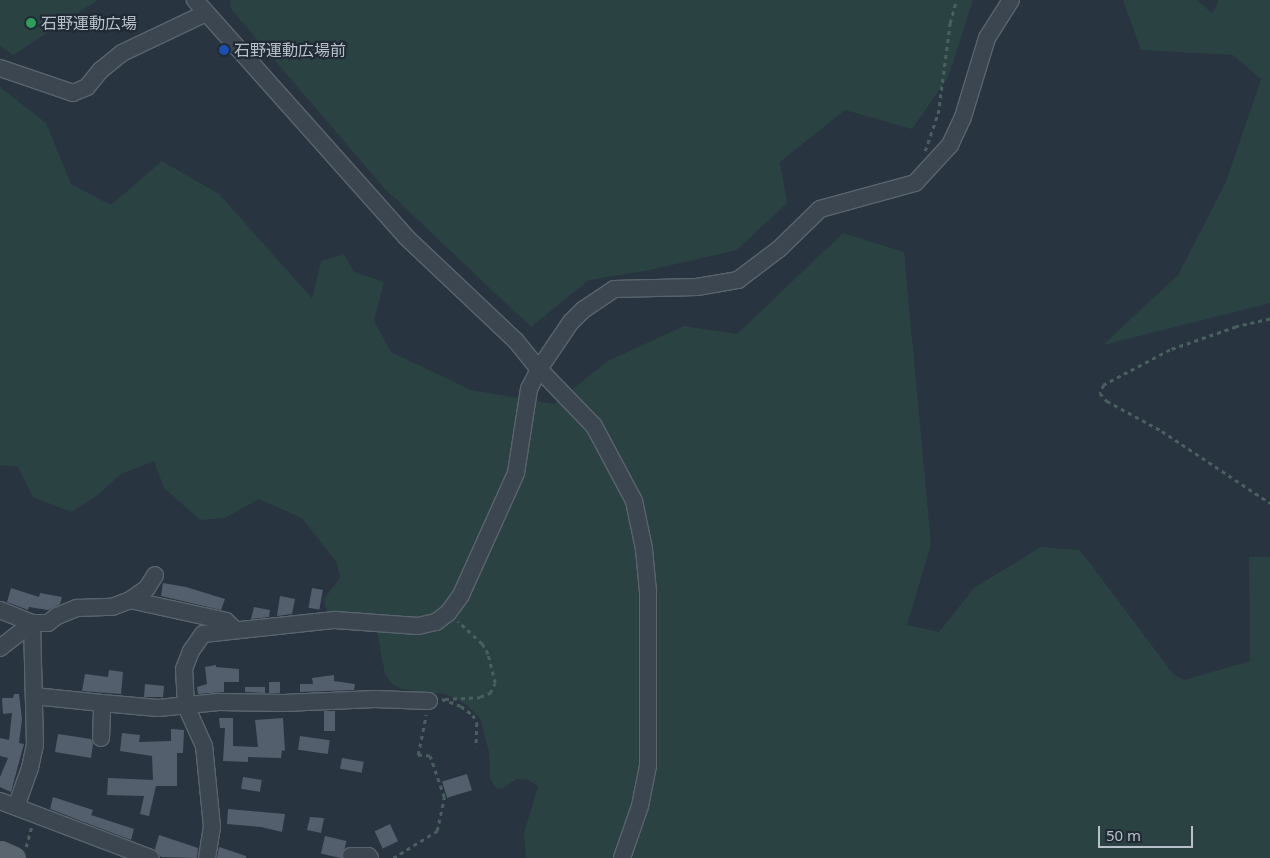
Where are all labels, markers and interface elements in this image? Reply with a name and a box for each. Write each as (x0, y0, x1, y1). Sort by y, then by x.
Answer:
place label: 石野運動広場 (41, 13, 137, 33)
marker: 石野運動広場 (25, 17, 37, 29)
place label: 石野運動広場前 (234, 40, 346, 60)
marker: 石野運動広場前 (218, 44, 230, 56)
scale bar (1100, 816, 1195, 848)
text: 50 m (1106, 825, 1141, 845)

